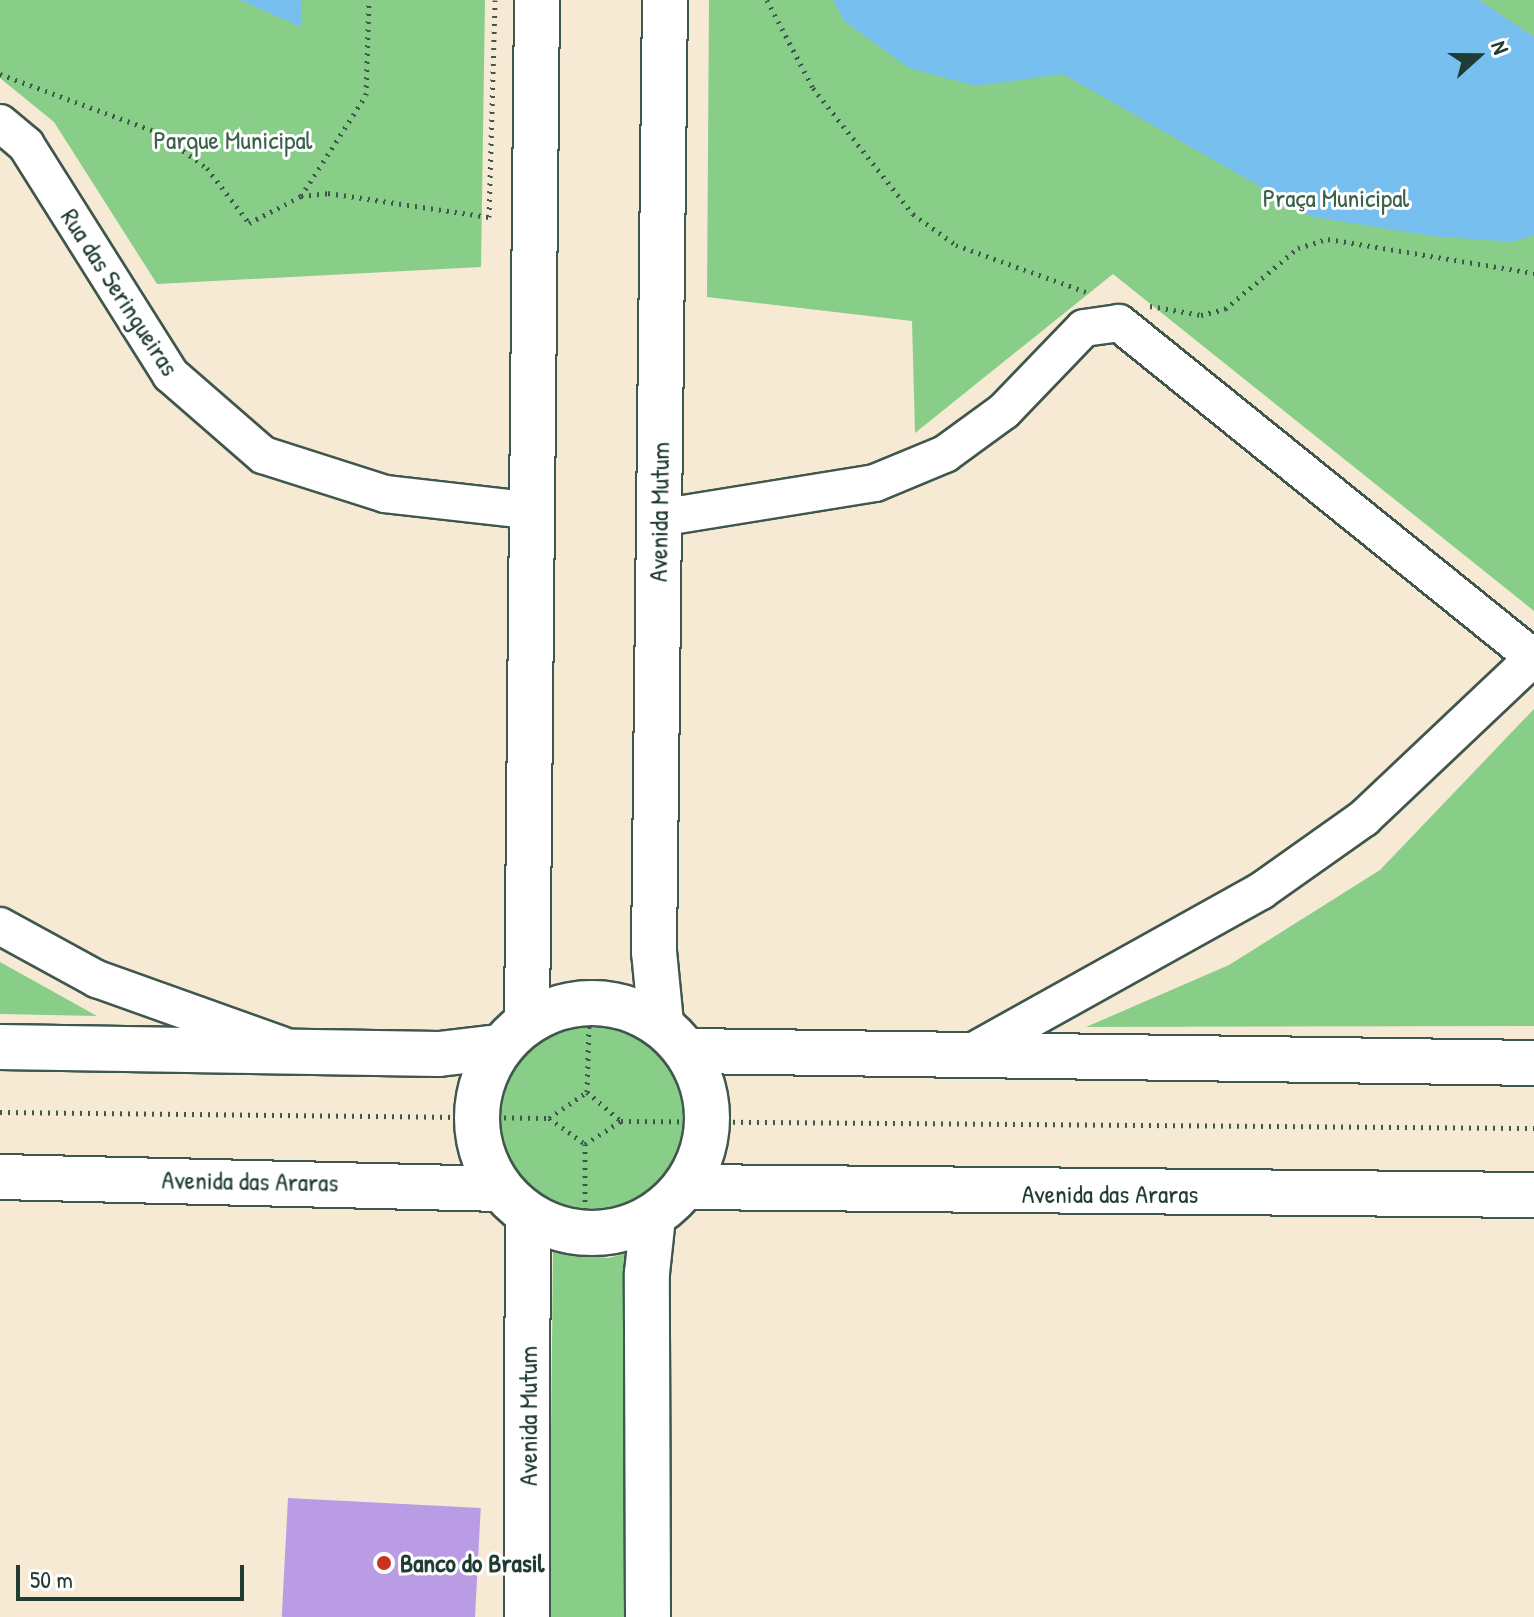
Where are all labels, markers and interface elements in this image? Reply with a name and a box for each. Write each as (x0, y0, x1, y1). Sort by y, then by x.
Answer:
north arrow (1438, 16, 1518, 96)
text: N (1484, 37, 1517, 58)
park label: Parque Municipal (153, 124, 313, 156)
park label: Praça Municipal (1263, 182, 1409, 214)
street label: Rua das Seringueiras (54, 203, 186, 381)
street label: Avenida Mutum (642, 442, 676, 582)
street label: Avenida das Araras (161, 1164, 339, 1198)
street label: Avenida das Araras (1022, 1178, 1198, 1210)
street label: Avenida Mutum (512, 1346, 544, 1486)
place label: Banco do Brasil (400, 1547, 544, 1579)
scale bar (20, 1549, 248, 1599)
marker: Banco do Brasil (375, 1554, 393, 1572)
text: 50 m (30, 1563, 73, 1595)

